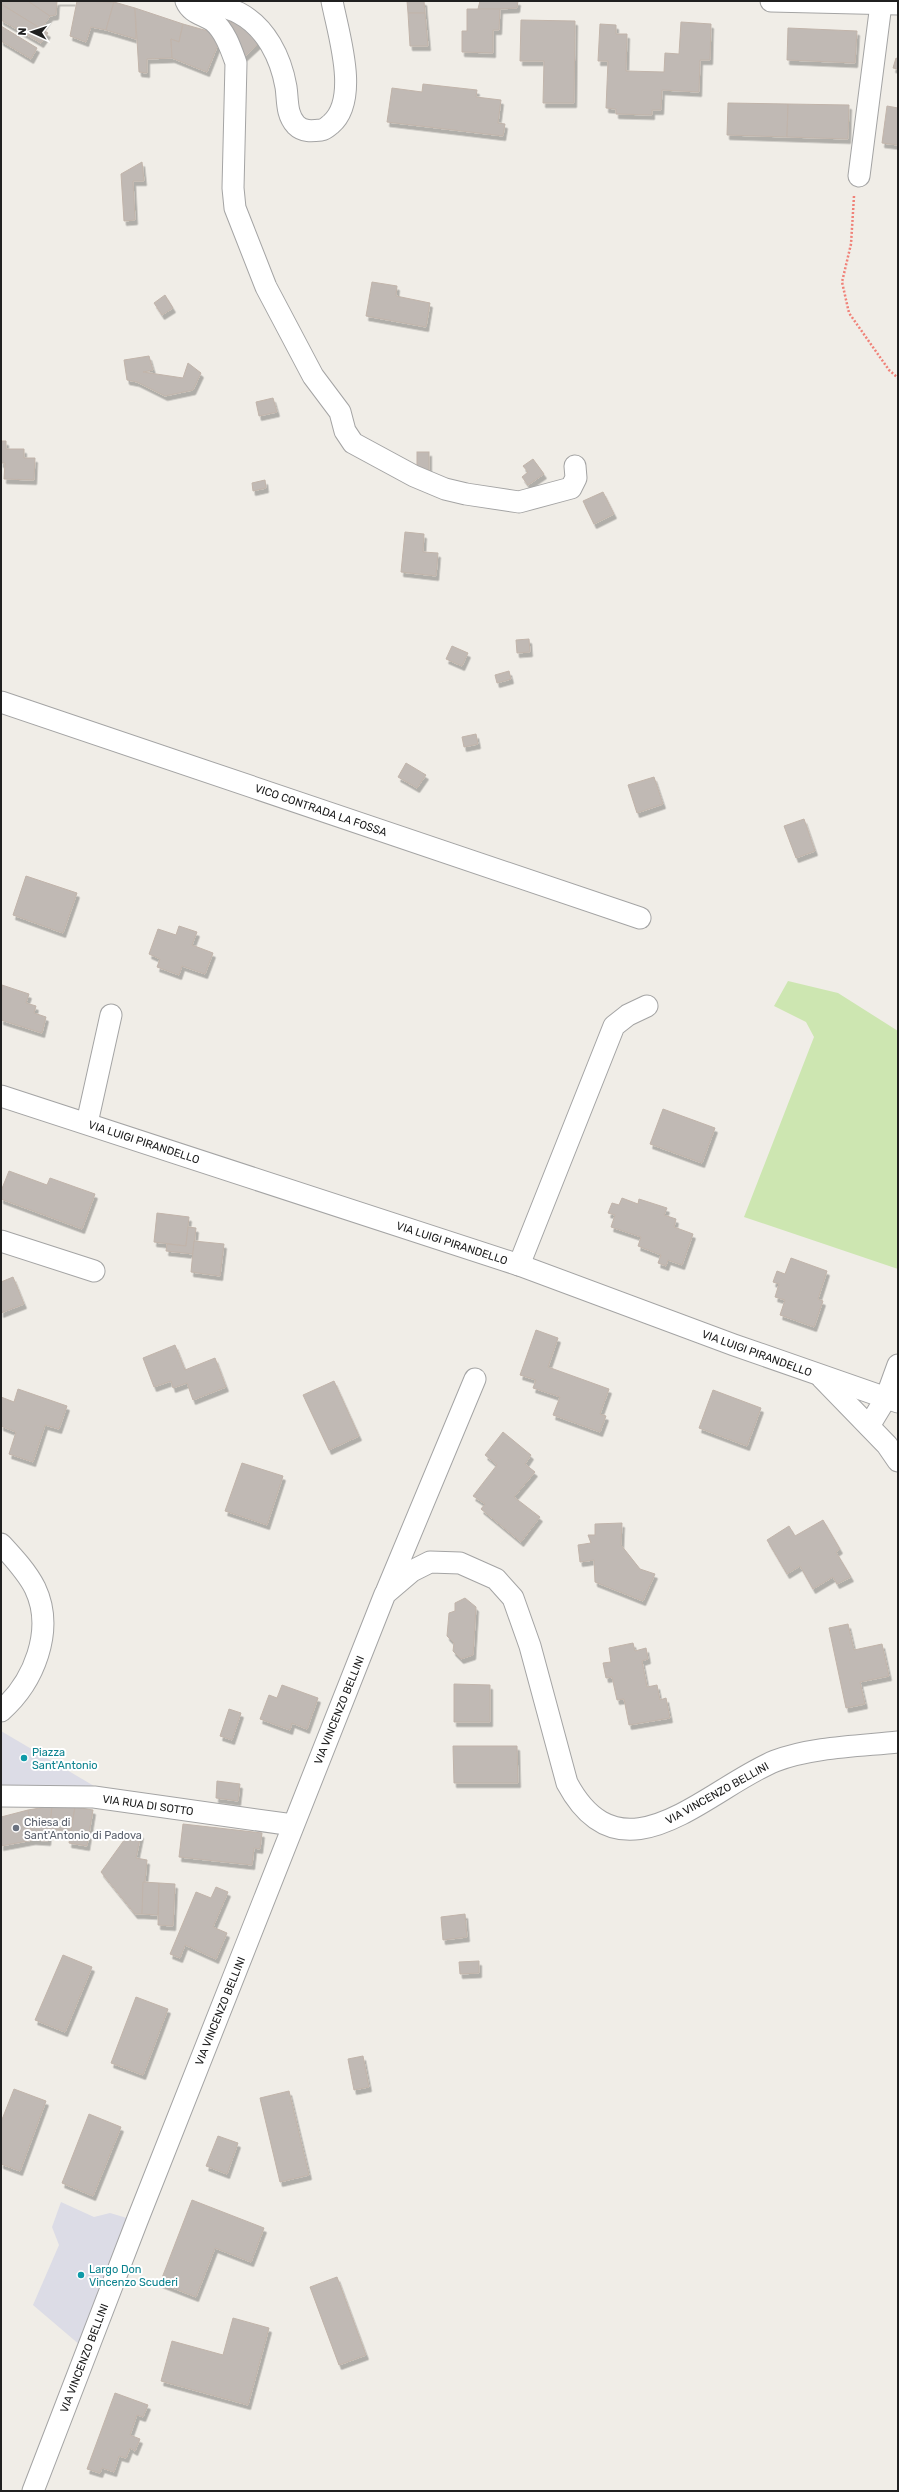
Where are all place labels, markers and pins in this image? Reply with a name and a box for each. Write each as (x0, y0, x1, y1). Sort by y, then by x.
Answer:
place label: Piazza Sant'Antonio (32, 1746, 98, 1772)
marker: Piazza Sant'Antonio (19, 1753, 29, 1763)
place label: Chiesa di Sant'Antonio di Padova (24, 1816, 142, 1842)
marker: Chiesa di Sant'Antonio di Padova (11, 1823, 21, 1833)
place label: Largo Don Vincenzo Scuderi (89, 2263, 178, 2289)
marker: Largo Don Vincenzo Scuderi (76, 2270, 86, 2280)

